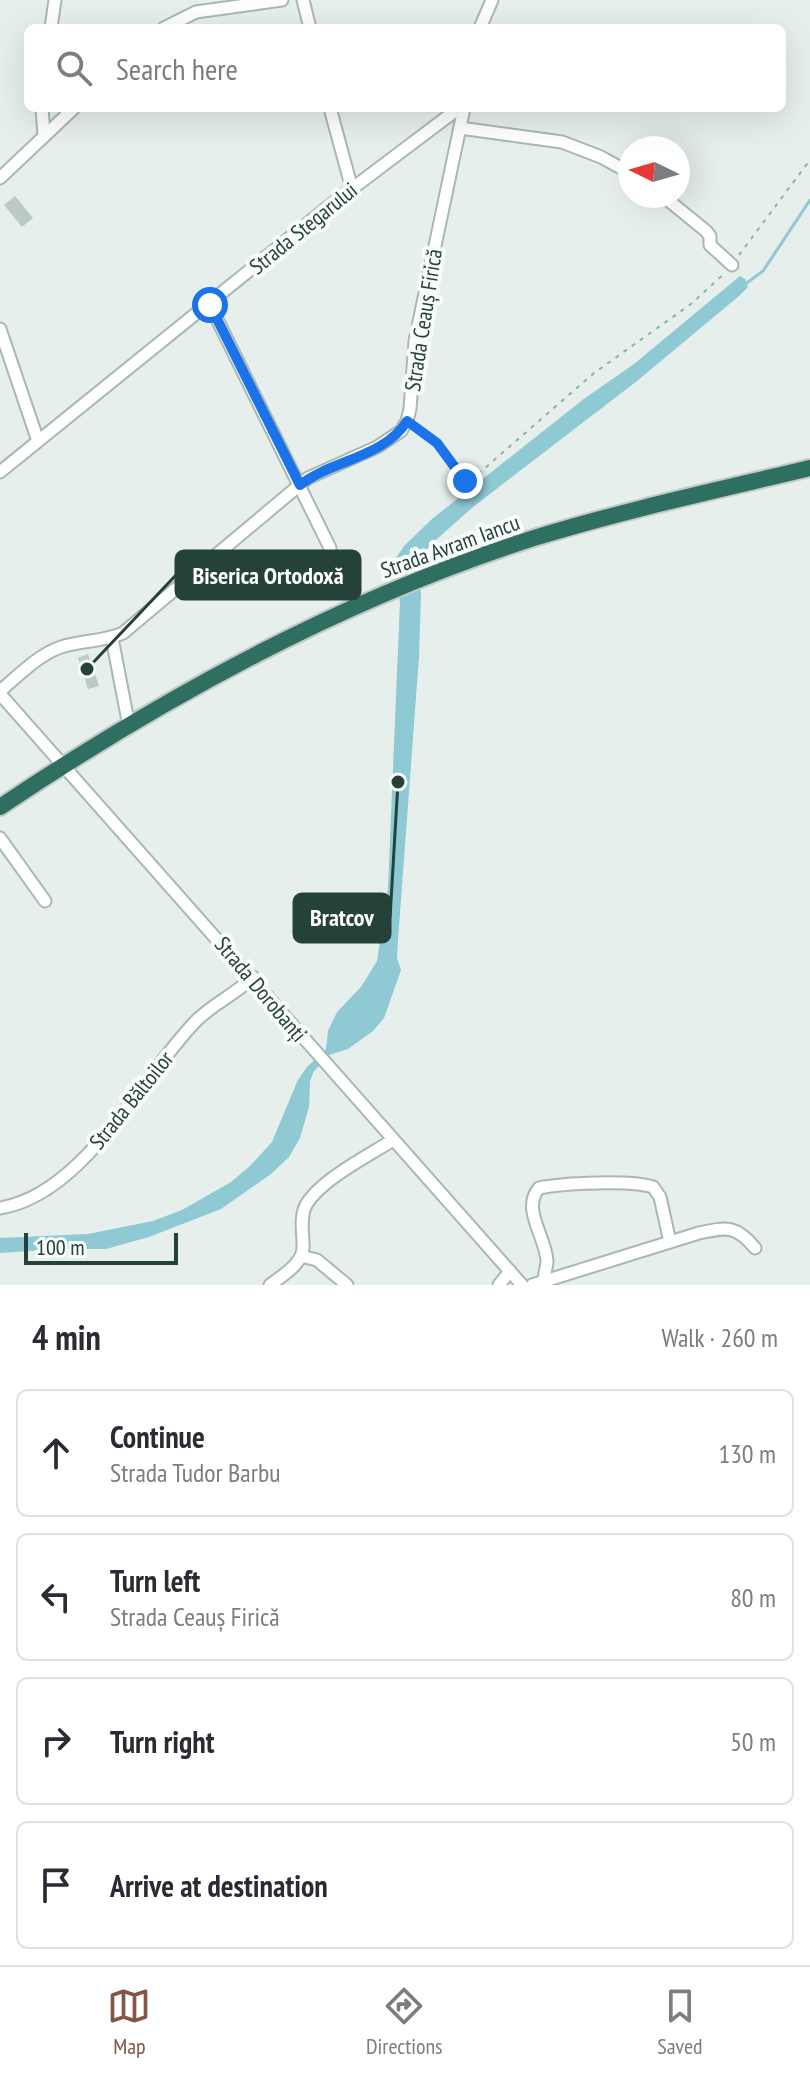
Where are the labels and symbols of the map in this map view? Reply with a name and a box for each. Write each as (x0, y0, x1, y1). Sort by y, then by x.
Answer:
north arrow (618, 136, 690, 208)
street label: Strada Stegarului (243, 176, 363, 280)
street label: Strada Ceauș Firică (398, 247, 448, 393)
route start (192, 287, 228, 323)
route end (447, 463, 483, 499)
street label: Strada Avram Iancu (377, 508, 523, 584)
callout: Biserica Ortodoxă (176, 551, 360, 599)
text: Biserica Ortodoxă (192, 560, 344, 591)
callout: Bratcov (294, 894, 390, 942)
text: Bratcov (310, 902, 374, 933)
street label: Strada Dorobanți (209, 931, 313, 1047)
street label: Strada Băltoilor (83, 1045, 179, 1155)
scale bar (24, 1229, 178, 1265)

